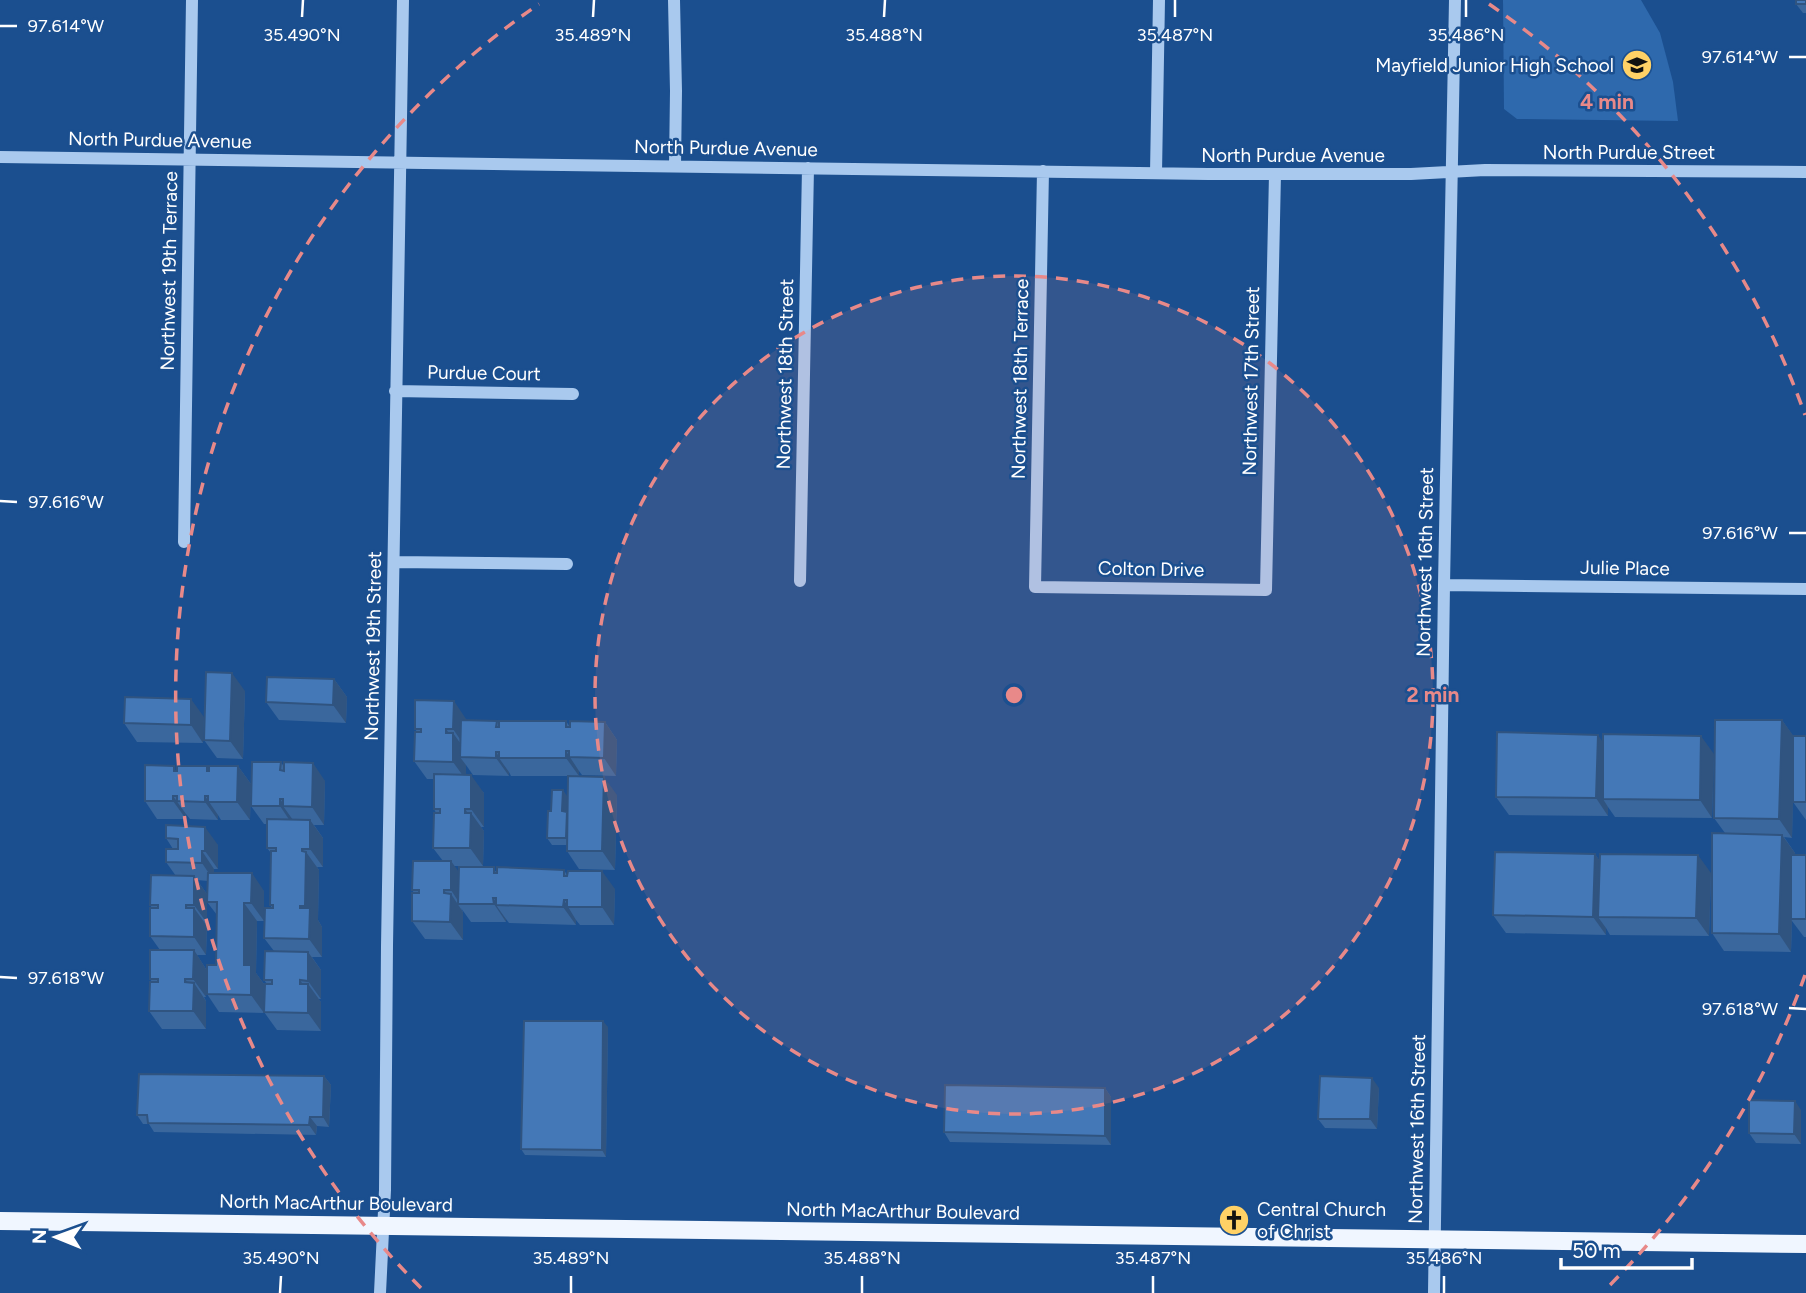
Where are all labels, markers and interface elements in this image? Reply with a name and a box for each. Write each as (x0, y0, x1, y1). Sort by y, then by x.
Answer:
text: 97.614°W (28, 15, 105, 37)
text: 35.490°N (263, 24, 341, 46)
text: 35.489°N (555, 24, 631, 46)
text: 35.488°N (845, 24, 923, 46)
text: 35.487°N (1137, 24, 1213, 46)
text: 35.486°N (1428, 24, 1504, 46)
text: 97.614°W (1702, 46, 1779, 68)
school or university icon: Mayfield Junior High School (1620, 48, 1654, 82)
place label: Mayfield Junior High School (1375, 54, 1614, 77)
text: 4 min (1580, 89, 1634, 114)
street label: North Purdue Avenue (68, 127, 252, 153)
street label: North Purdue Avenue (634, 135, 818, 161)
street label: North Purdue Street (1543, 141, 1715, 164)
street label: North Purdue Avenue (1201, 144, 1385, 167)
street label: Northwest 19th Terrace (156, 171, 182, 371)
street label: Northwest 18th Street (772, 278, 798, 470)
street label: Northwest 18th Terrace (1007, 279, 1033, 479)
street label: Northwest 17th Street (1238, 286, 1264, 476)
street label: Purdue Court (427, 361, 541, 385)
street label: Northwest 16th Street (1412, 467, 1438, 657)
text: 97.616°W (28, 491, 104, 513)
text: 97.616°W (1702, 522, 1778, 544)
street label: Northwest 19th Street (360, 551, 386, 741)
street label: Julie Place (1580, 556, 1670, 580)
street label: Colton Drive (1098, 557, 1204, 581)
text: 2 min (1407, 682, 1459, 707)
centre of rings (1002, 683, 1026, 707)
text: 97.618°W (28, 967, 105, 989)
text: 97.618°W (1702, 998, 1779, 1020)
street label: Northwest 16th Street (1404, 1034, 1430, 1224)
street label: North MacArthur Boulevard (219, 1189, 453, 1217)
street label: North MacArthur Boulevard (786, 1197, 1020, 1225)
place label: Central Church of Christ (1257, 1198, 1386, 1243)
north arrow (21, 1202, 91, 1272)
church icon: Central Church of Christ (1217, 1203, 1251, 1237)
scale bar (1561, 1226, 1692, 1270)
text: N (28, 1229, 51, 1244)
text: 50 m (1572, 1238, 1621, 1263)
text: 35.490°N (242, 1247, 320, 1269)
text: 35.489°N (533, 1247, 609, 1269)
text: 35.488°N (823, 1247, 901, 1269)
text: 35.487°N (1115, 1247, 1191, 1269)
text: 35.486°N (1406, 1247, 1482, 1269)

